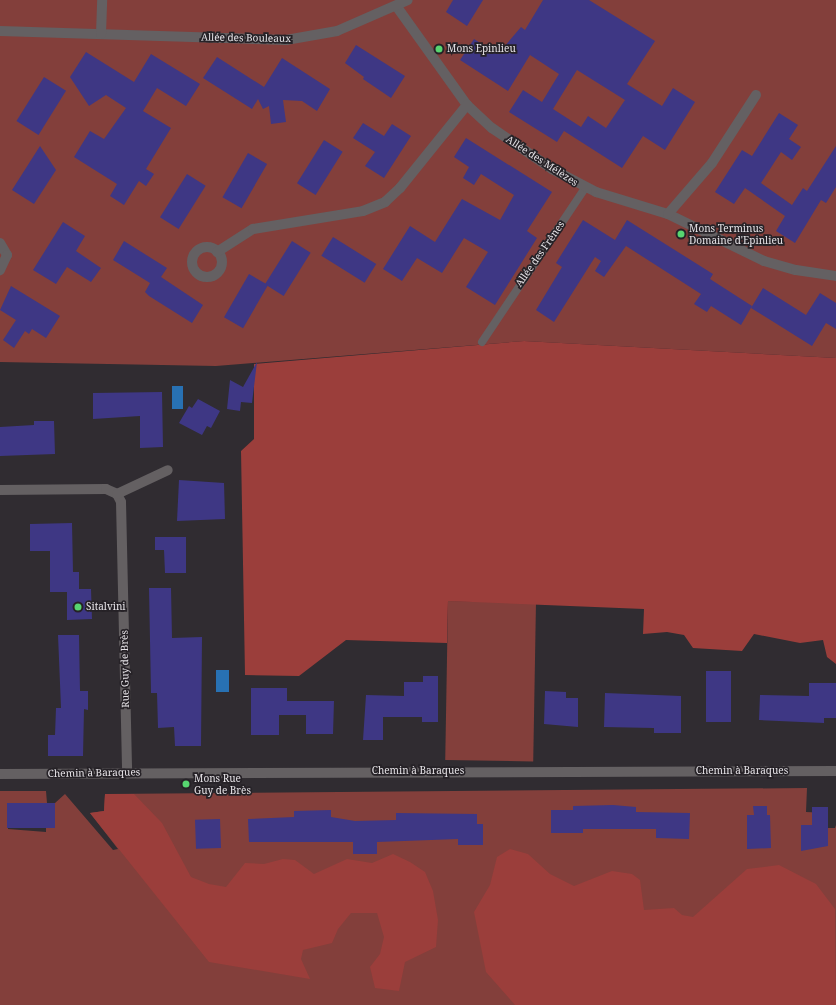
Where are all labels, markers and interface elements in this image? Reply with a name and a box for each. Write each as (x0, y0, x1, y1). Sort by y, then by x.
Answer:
street label: Allée des Bouleaux (201, 31, 291, 45)
place label: Mons Epinlieu (447, 43, 516, 55)
marker: Mons Epinlieu (434, 44, 444, 54)
street label: Allée des Mélèzes (504, 133, 580, 189)
street label: Allée des Frênes (513, 219, 567, 289)
place label: Mons Terminus Domaine d'Epinlieu (689, 222, 783, 246)
marker: Mons Terminus Domaine d'Epinlieu (676, 229, 686, 239)
place label: Sitalvini (86, 601, 126, 613)
marker: Sitalvini (73, 602, 83, 612)
street label: Rue Guy de Brès (118, 630, 132, 708)
street label: Chemin à Baraques (372, 765, 464, 777)
street label: Chemin à Baraques (696, 765, 788, 777)
street label: Chemin à Baraques (48, 766, 140, 780)
place label: Mons Rue Guy de Brès (194, 772, 251, 796)
marker: Mons Rue Guy de Brès (181, 779, 191, 789)

